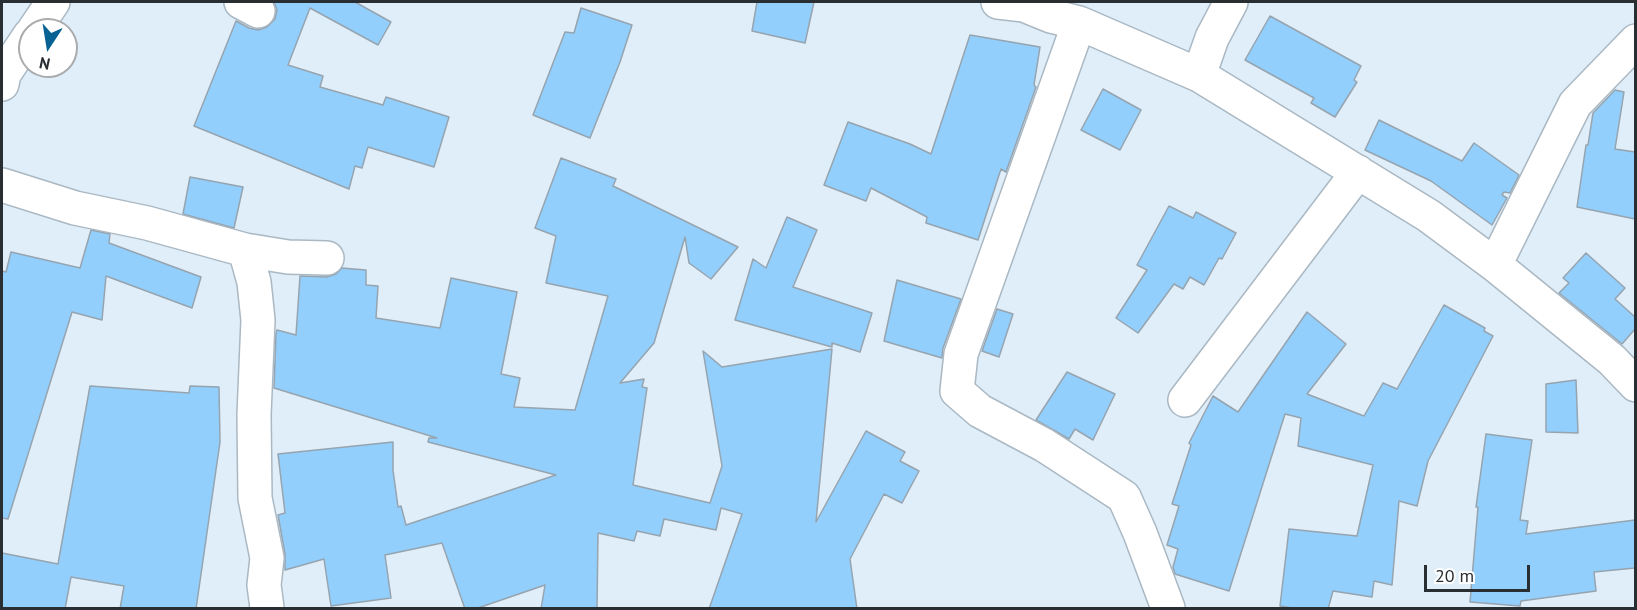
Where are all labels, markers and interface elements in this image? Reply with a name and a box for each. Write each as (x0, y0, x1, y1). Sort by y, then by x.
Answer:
north arrow (18, 18, 78, 78)
text: N (37, 53, 52, 75)
scale bar (1427, 553, 1534, 591)
text: 20 m (1435, 564, 1474, 587)

